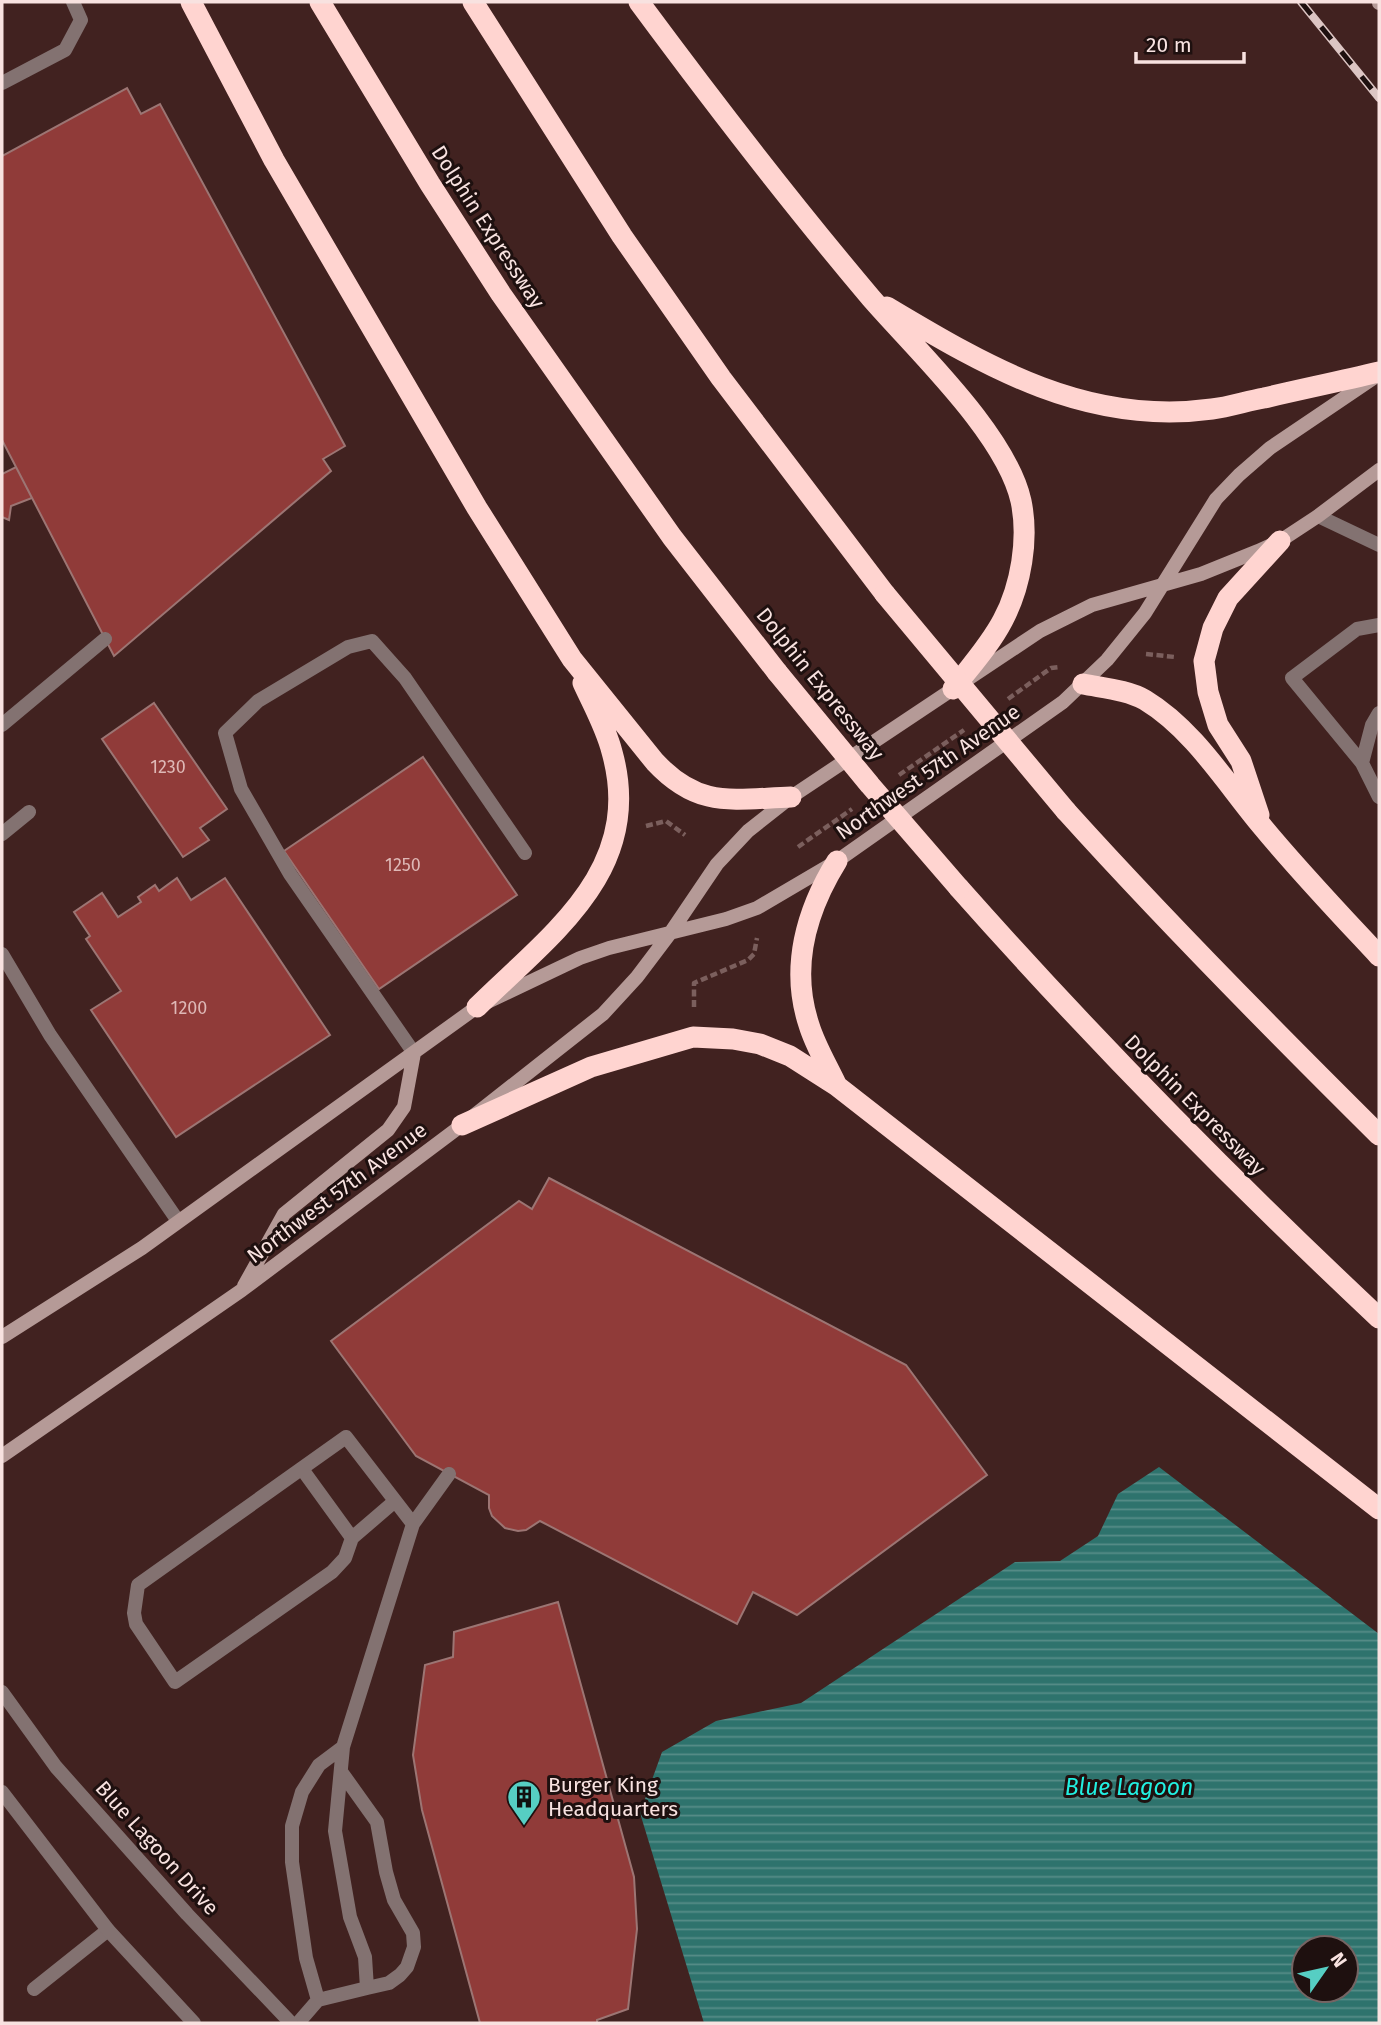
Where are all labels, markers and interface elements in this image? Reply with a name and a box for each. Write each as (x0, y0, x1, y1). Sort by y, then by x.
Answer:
scale bar (1136, 21, 1244, 65)
text: 20 m (1146, 32, 1192, 58)
street label: Dolphin Expressway (426, 141, 551, 314)
street label: Dolphin Expressway (750, 602, 890, 766)
street label: Northwest 57th Avenue (831, 699, 1025, 845)
house number: 1230 (150, 756, 186, 778)
house number: 1250 (385, 854, 421, 876)
house number: 1200 (171, 997, 207, 1019)
street label: Dolphin Expressway (1119, 1029, 1271, 1181)
street label: Northwest 57th Avenue (242, 1117, 432, 1269)
place label: Burger King Headquarters (548, 1772, 678, 1822)
water label: Blue Lagoon (1065, 1773, 1193, 1801)
street label: Blue Lagoon Drive (90, 1775, 224, 1921)
building icon: Burger King Headquarters (505, 1778, 543, 1827)
north arrow (1290, 1934, 1360, 2004)
text: N (1326, 1948, 1352, 1971)

